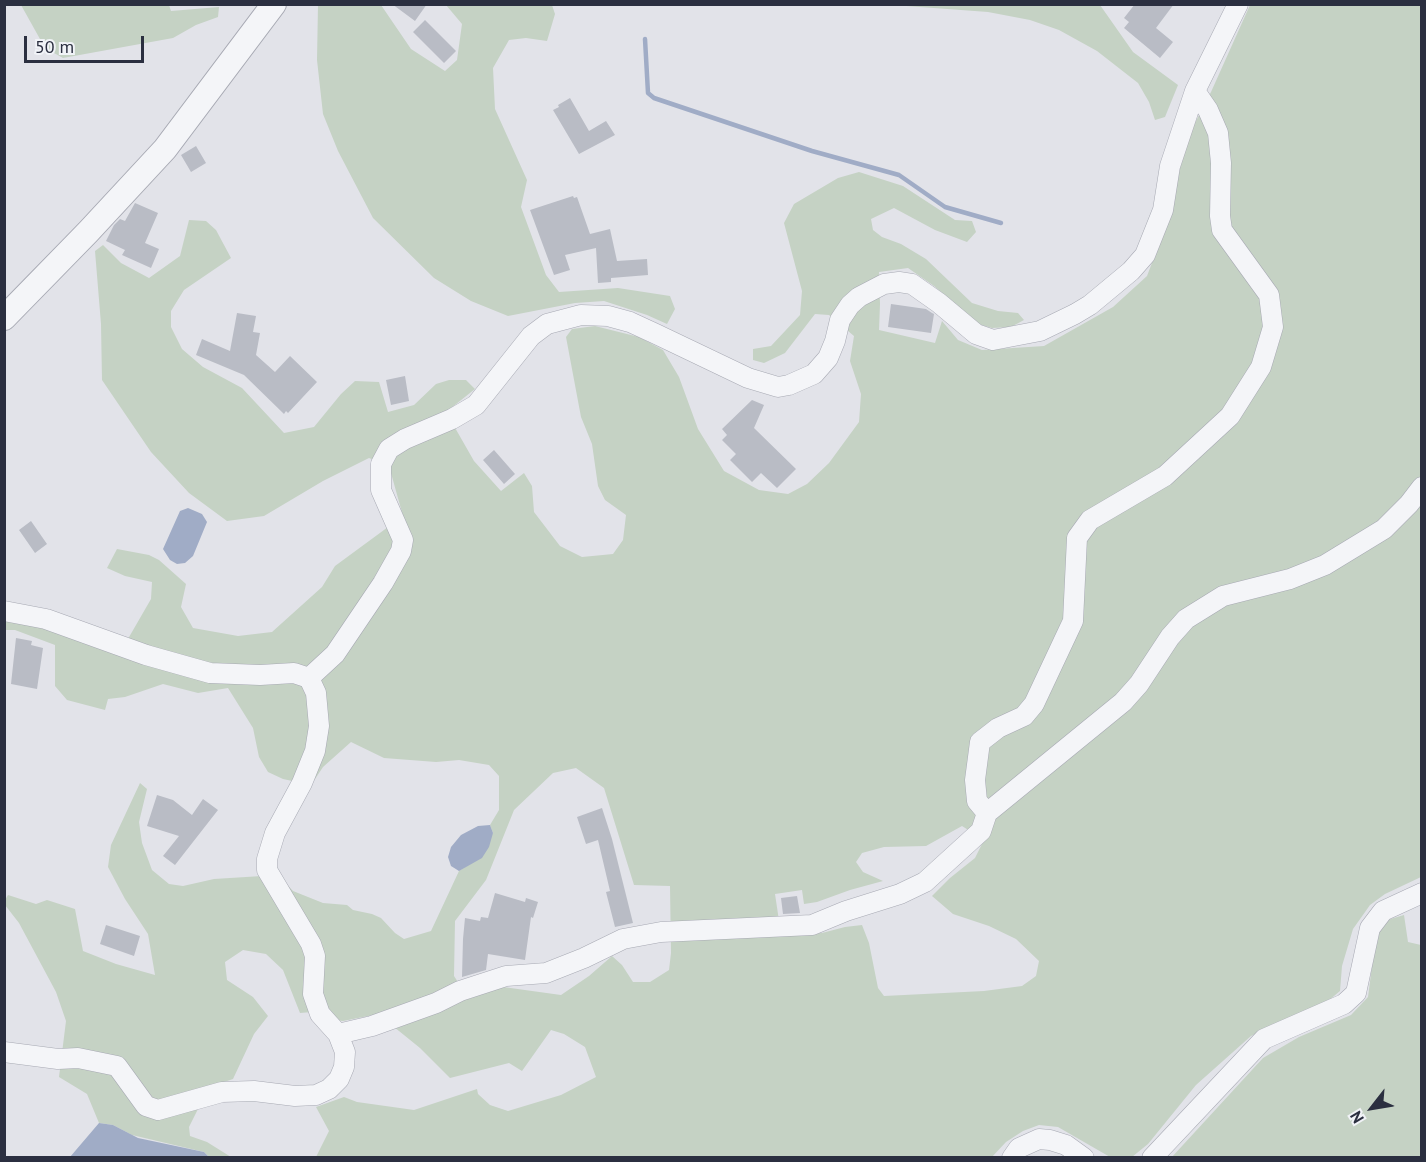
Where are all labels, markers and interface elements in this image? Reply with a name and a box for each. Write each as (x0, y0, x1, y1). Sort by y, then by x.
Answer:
scale bar (27, 24, 147, 62)
text: 50 m (35, 35, 74, 58)
north arrow (1342, 1078, 1402, 1138)
text: N (1345, 1108, 1368, 1127)

